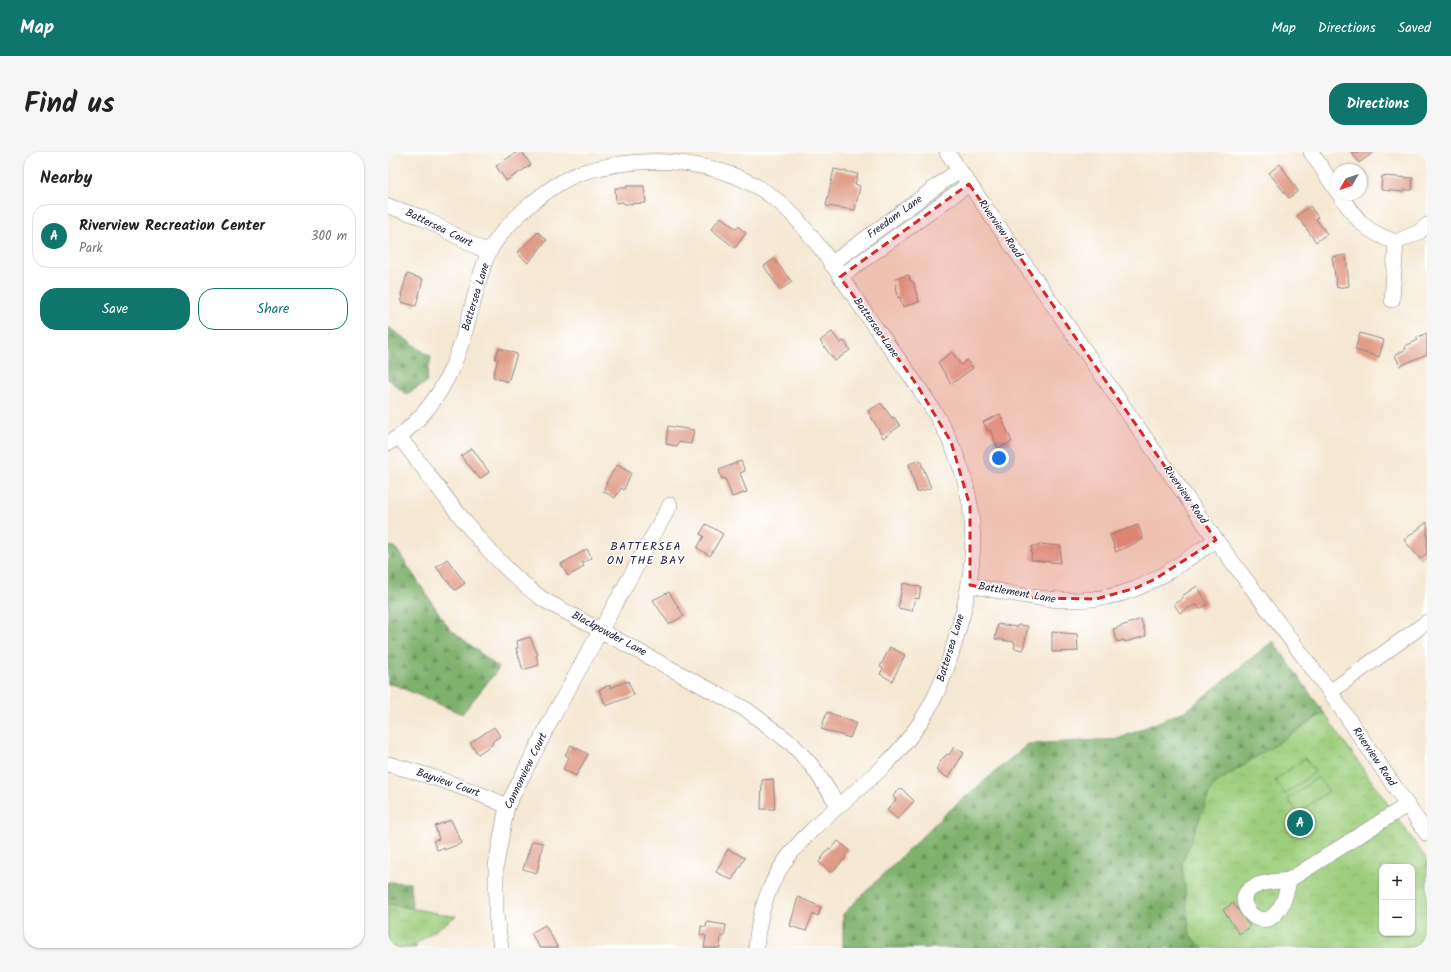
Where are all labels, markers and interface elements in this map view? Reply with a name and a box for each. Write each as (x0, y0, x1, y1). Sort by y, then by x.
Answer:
text: Map (20, 13, 54, 43)
text: Map (1271, 17, 1296, 39)
text: Directions (1318, 17, 1376, 39)
text: Saved (1398, 17, 1431, 39)
text: Find us (24, 82, 115, 127)
button: Directions (1329, 83, 1427, 125)
north arrow (1331, 164, 1367, 200)
text: Nearby (40, 165, 92, 192)
street label: Freedom Lane (863, 191, 927, 243)
street label: Riverview Road (973, 196, 1027, 263)
street label: Battersea Court (402, 204, 477, 252)
text: Riverview Recreation Center (79, 214, 265, 238)
text: A (50, 226, 58, 247)
text: 300 m (311, 226, 347, 247)
text: Park (79, 238, 103, 259)
street label: Battersea Lane (457, 261, 495, 333)
button: Save (40, 288, 190, 330)
button: Share (198, 288, 348, 330)
street label: Battersea Lane (848, 294, 904, 362)
your location (989, 448, 1009, 468)
street label: Riverview Road (1158, 462, 1212, 529)
district label: BATTERSEA ON THE BAY (607, 537, 685, 570)
street label: Battlement Lane (977, 577, 1057, 609)
street label: Blackpowder Lane (568, 607, 650, 661)
street label: Battersea Lane (932, 612, 970, 684)
street label: Riverview Road (1347, 724, 1401, 791)
street label: Cannonview Court (500, 729, 553, 812)
street label: Bayview Court (414, 764, 483, 803)
pin: A (1287, 808, 1313, 838)
map controls (1379, 864, 1415, 936)
button: + (1379, 864, 1415, 900)
button: − (1379, 900, 1415, 936)

